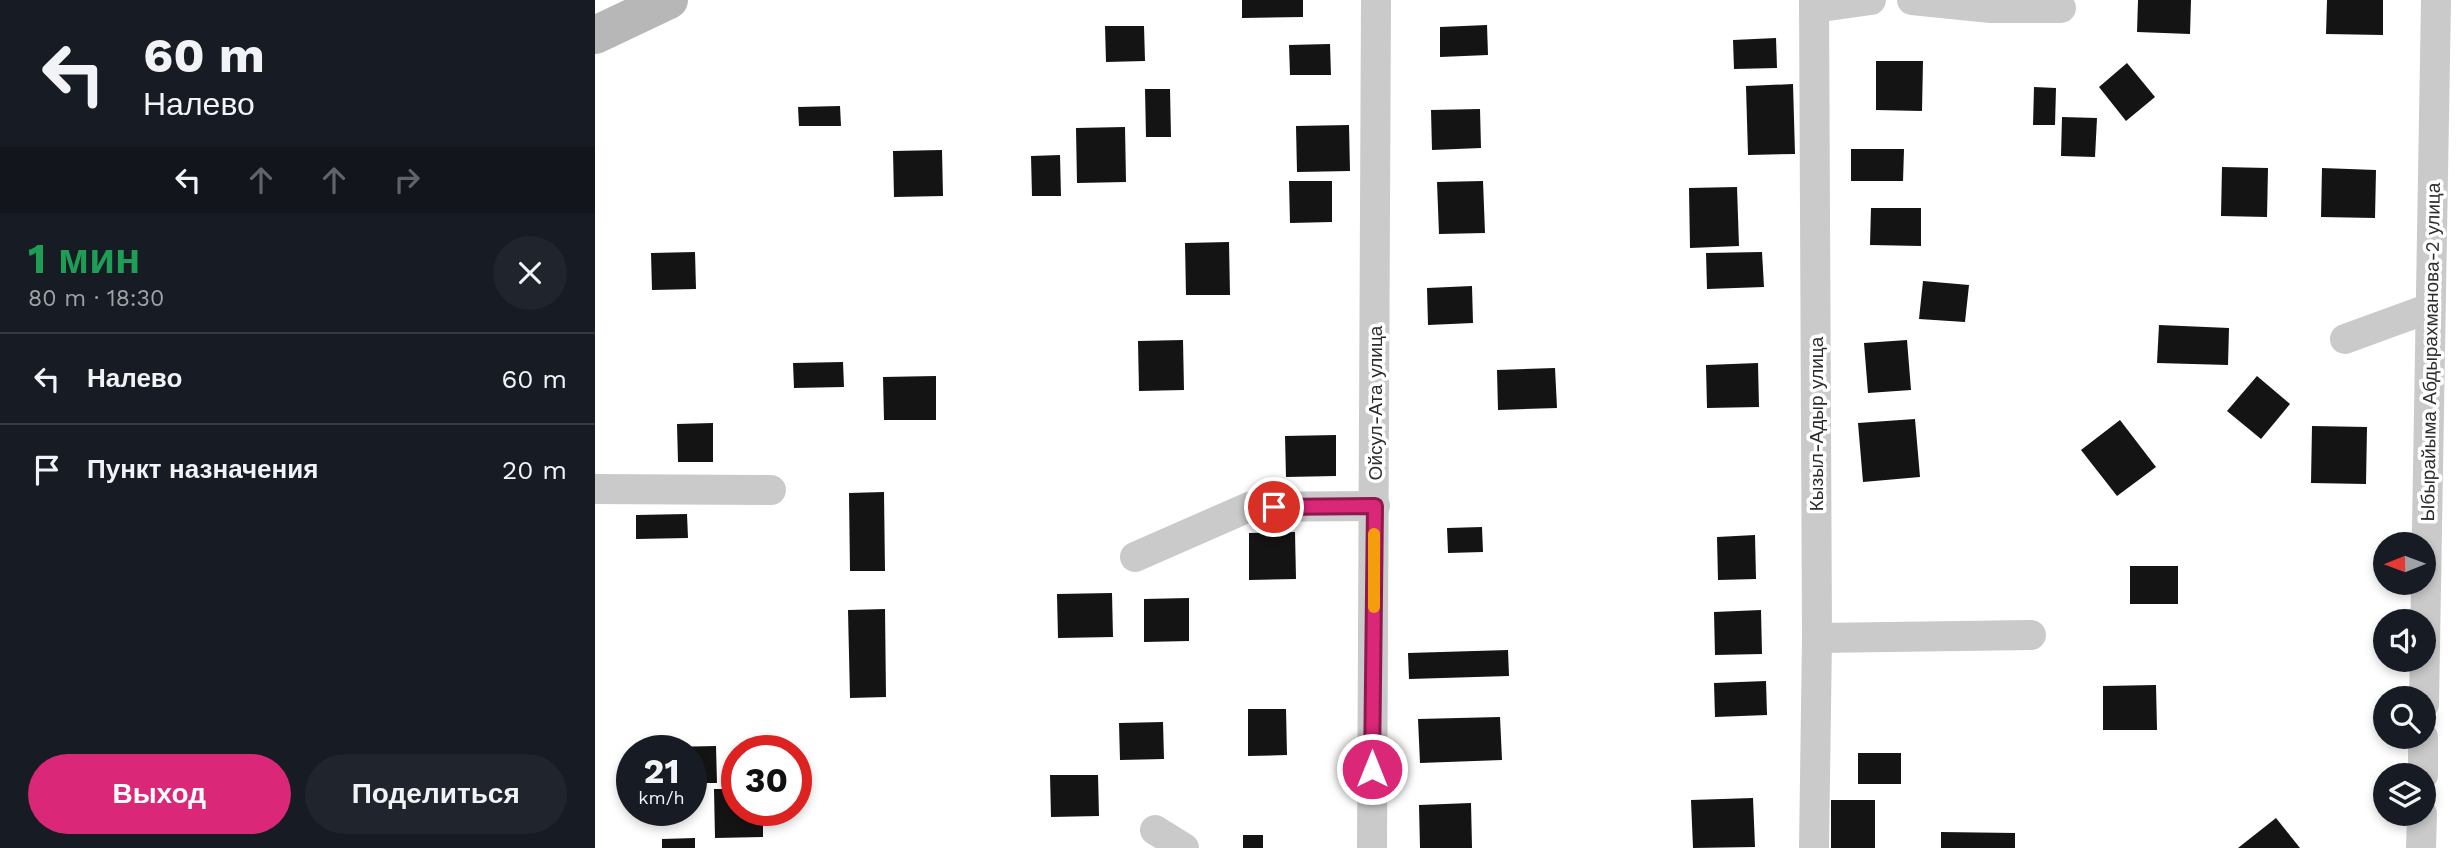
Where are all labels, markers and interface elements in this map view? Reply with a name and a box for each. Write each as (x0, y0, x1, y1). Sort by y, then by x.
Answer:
text: 60 m (143, 26, 265, 84)
icon: left (28, 28, 119, 119)
text: Налево (143, 85, 255, 123)
icon: left (169, 161, 207, 199)
icon: ahead (242, 161, 280, 199)
icon: ahead (315, 161, 353, 199)
icon: right (388, 161, 426, 199)
street label: Ыбырайыма Абдырахманова-2 улица (2416, 182, 2445, 522)
text: 1 мин (28, 234, 140, 283)
button: close (493, 236, 567, 310)
text: 80 m · 18:30 (28, 285, 164, 312)
street label: Ойсул-Ата улица (1364, 325, 1387, 480)
street label: Кызыл-Адыр улица (1805, 336, 1828, 511)
icon: left (28, 360, 66, 398)
text: Налево (87, 363, 182, 393)
text: 60 m (501, 364, 567, 394)
icon: arrive (28, 451, 66, 489)
text: Пункт назначения (87, 454, 318, 484)
text: 20 m (502, 455, 567, 485)
pin (1244, 477, 1304, 537)
icon: arrive (1255, 488, 1293, 526)
north arrow (2373, 532, 2436, 595)
map controls (2373, 532, 2436, 826)
button: sound (2373, 609, 2436, 672)
button: search (2373, 686, 2436, 749)
position arrow (1335, 732, 1409, 806)
speed limit sign: 30 (721, 735, 812, 826)
text: 21 (644, 750, 679, 792)
button: Выход (28, 754, 291, 834)
button: Поделиться (305, 754, 567, 834)
button: layers (2373, 763, 2436, 826)
text: km/h (638, 787, 685, 808)

